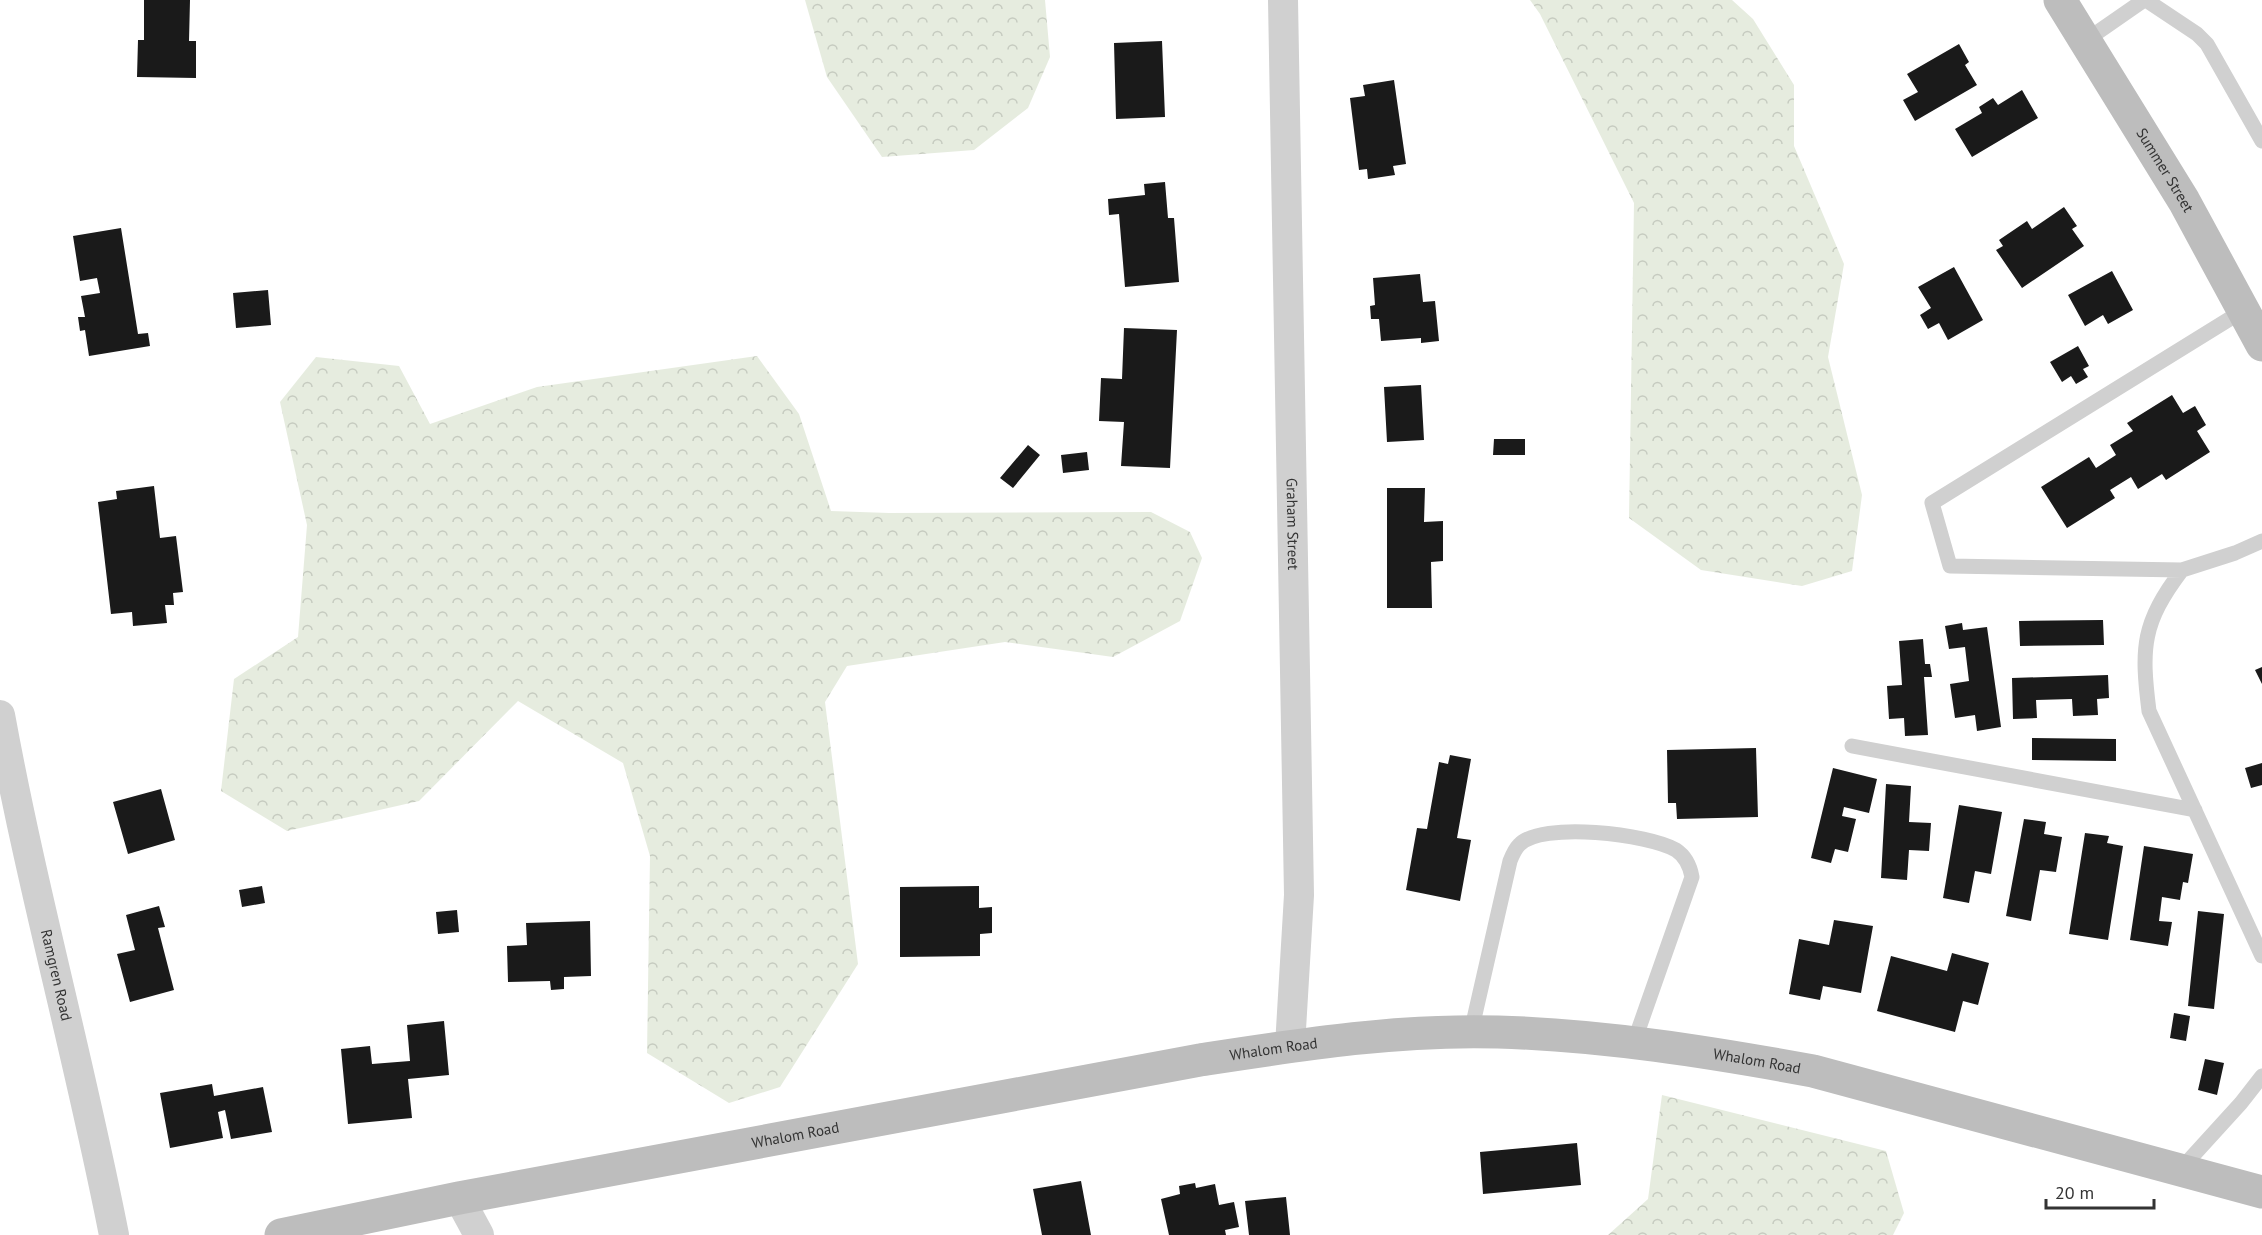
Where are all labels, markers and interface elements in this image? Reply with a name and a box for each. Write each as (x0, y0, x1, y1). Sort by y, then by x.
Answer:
street label: Summer Street (2132, 124, 2198, 215)
street label: Graham Street (1283, 478, 1303, 570)
street label: Ramgren Road (37, 927, 77, 1022)
street label: Whalom Road (1228, 1033, 1319, 1064)
street label: Whalom Road (1712, 1044, 1802, 1078)
street label: Whalom Road (750, 1117, 841, 1152)
scale bar (2046, 1172, 2154, 1210)
text: 20 m (2055, 1181, 2094, 1204)

